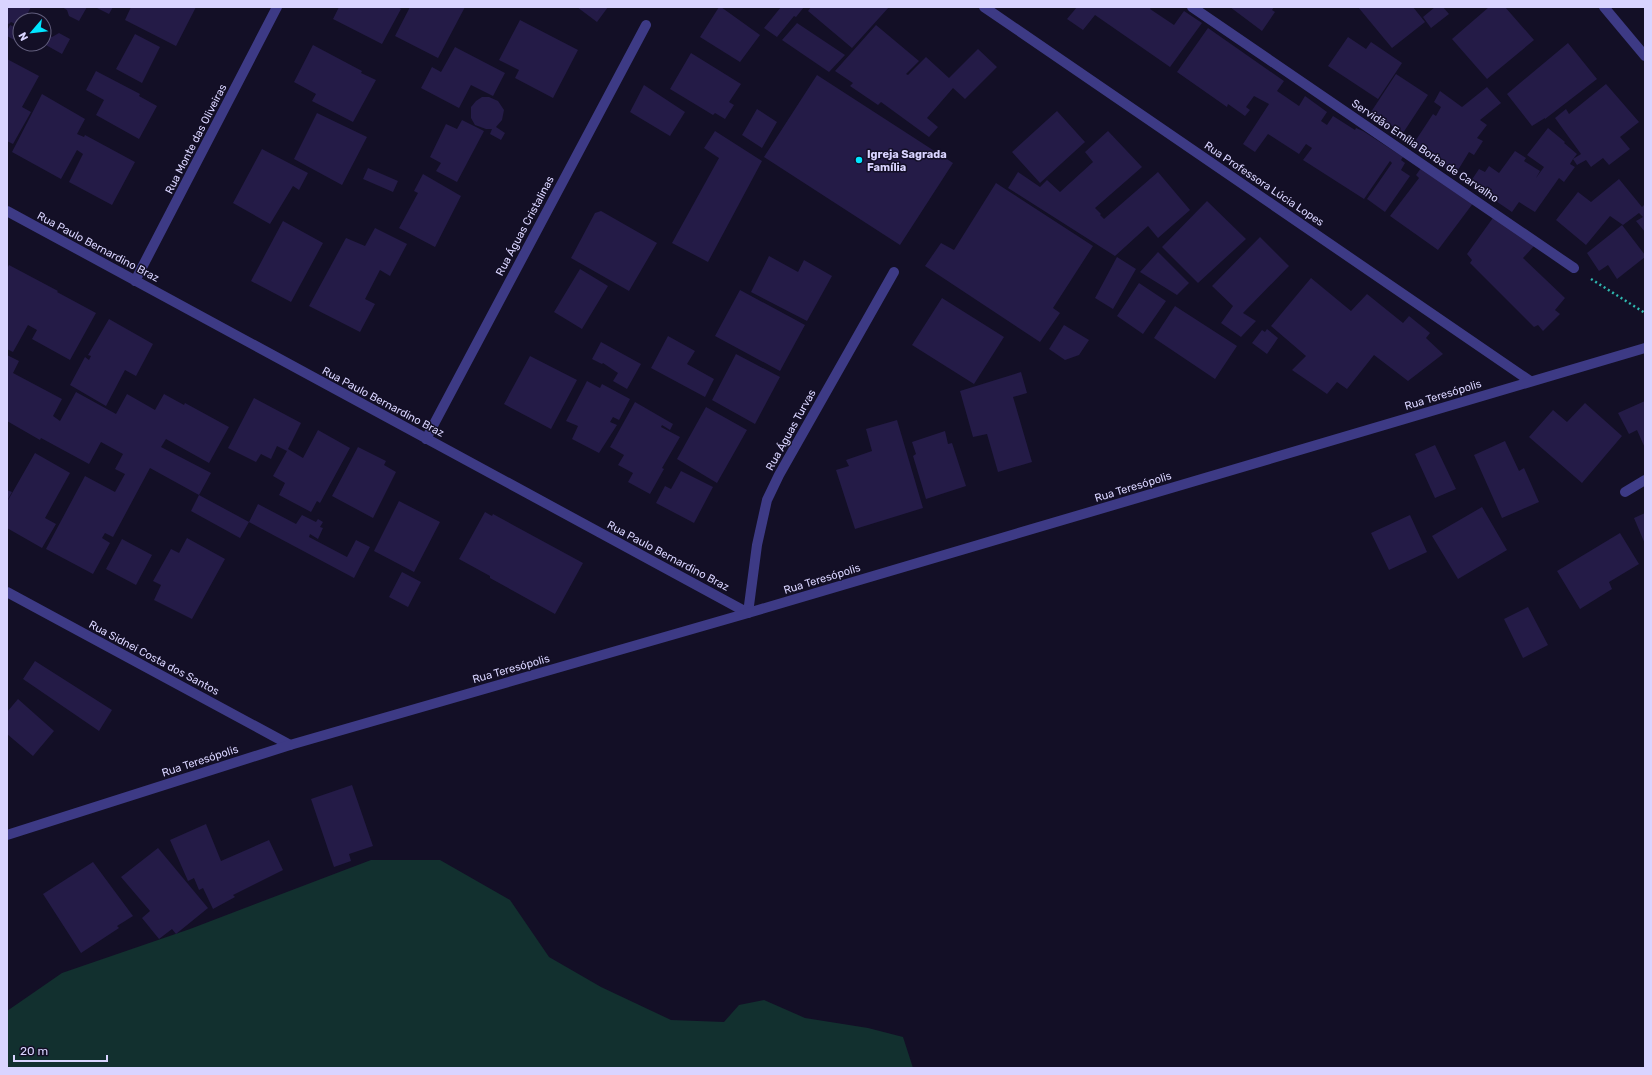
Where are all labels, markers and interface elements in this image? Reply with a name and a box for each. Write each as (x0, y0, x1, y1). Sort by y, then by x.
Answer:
north arrow (12, 12, 52, 52)
text: N (16, 30, 31, 43)
street label: Rua Monte das Oliveiras (163, 82, 230, 196)
street label: Servidão Emília Borba de Carvalho (1349, 97, 1501, 205)
street label: Rua Professora Lúcia Lopes (1202, 139, 1327, 229)
place label: Igreja Sagrada Família (867, 148, 947, 174)
marker: Igreja Sagrada Família (854, 155, 864, 165)
street label: Rua Águas Cristalinas (493, 174, 557, 278)
street label: Rua Paulo Bernardino Braz (35, 209, 162, 285)
street label: Rua Paulo Bernardino Braz (320, 364, 447, 440)
street label: Rua Teresópolis (1403, 377, 1483, 413)
street label: Rua Águas Turvas (763, 387, 819, 473)
street label: Rua Teresópolis (1093, 469, 1173, 505)
street label: Rua Paulo Bernardino Braz (605, 518, 732, 594)
street label: Rua Teresópolis (782, 561, 862, 597)
street label: Rua Sidnei Costa dos Santos (86, 618, 222, 698)
street label: Rua Teresópolis (471, 652, 552, 686)
street label: Rua Teresópolis (160, 742, 240, 780)
scale bar (14, 1037, 107, 1063)
text: 20 m (20, 1044, 48, 1058)

